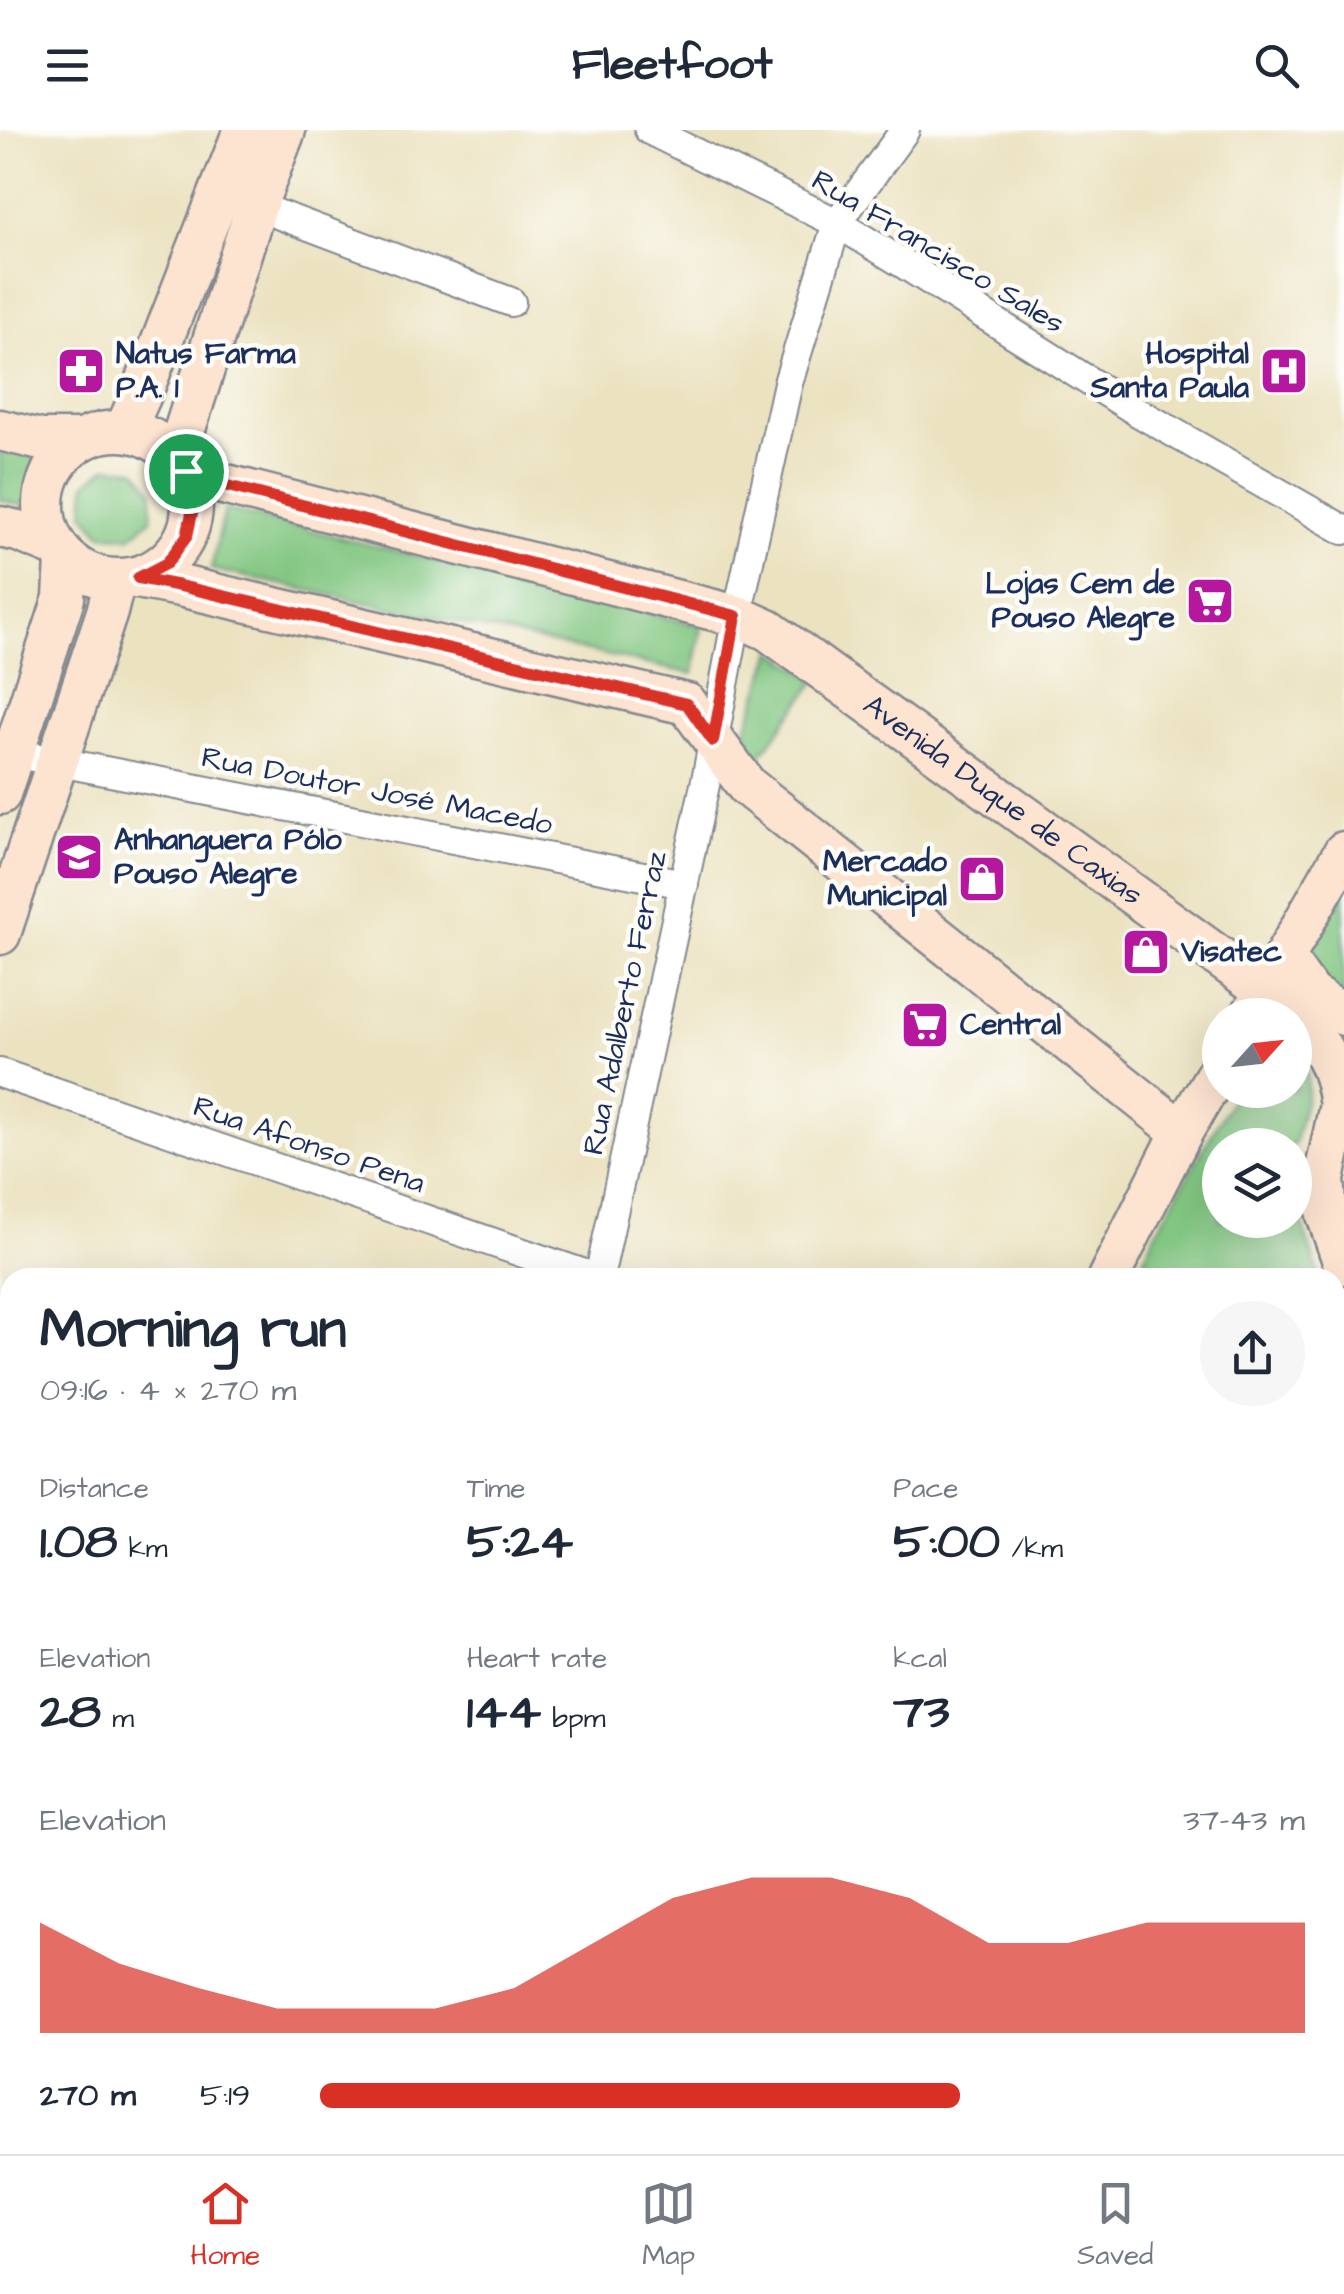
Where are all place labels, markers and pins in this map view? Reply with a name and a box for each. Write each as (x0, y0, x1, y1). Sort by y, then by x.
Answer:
place label: Natus Farma P.A. 1 (116, 333, 296, 409)
place label: Hospital Santa Paula (1089, 333, 1250, 409)
pharmacy icon: Natus Farma P.A. 1 (55, 345, 107, 397)
hospital icon: Hospital Santa Paula (1258, 345, 1310, 397)
pin (144, 429, 229, 514)
place label: Lojas Cem de Pouso Alegre (985, 563, 1175, 641)
supermarket icon: Lojas Cem de Pouso Alegre (1184, 575, 1236, 627)
place label: Anhanguera Pólo Pouso Alegre (114, 819, 342, 897)
school or university icon: Anhanguera Pólo Pouso Alegre (53, 831, 105, 883)
place label: Mercado Municipal (823, 841, 947, 918)
shop icon: Mercado Municipal (956, 853, 1008, 905)
shop icon: Visatec (1120, 926, 1172, 978)
place label: Visatec (1180, 931, 1282, 973)
supermarket icon: Central (899, 999, 951, 1051)
place label: Central (960, 1004, 1061, 1046)

